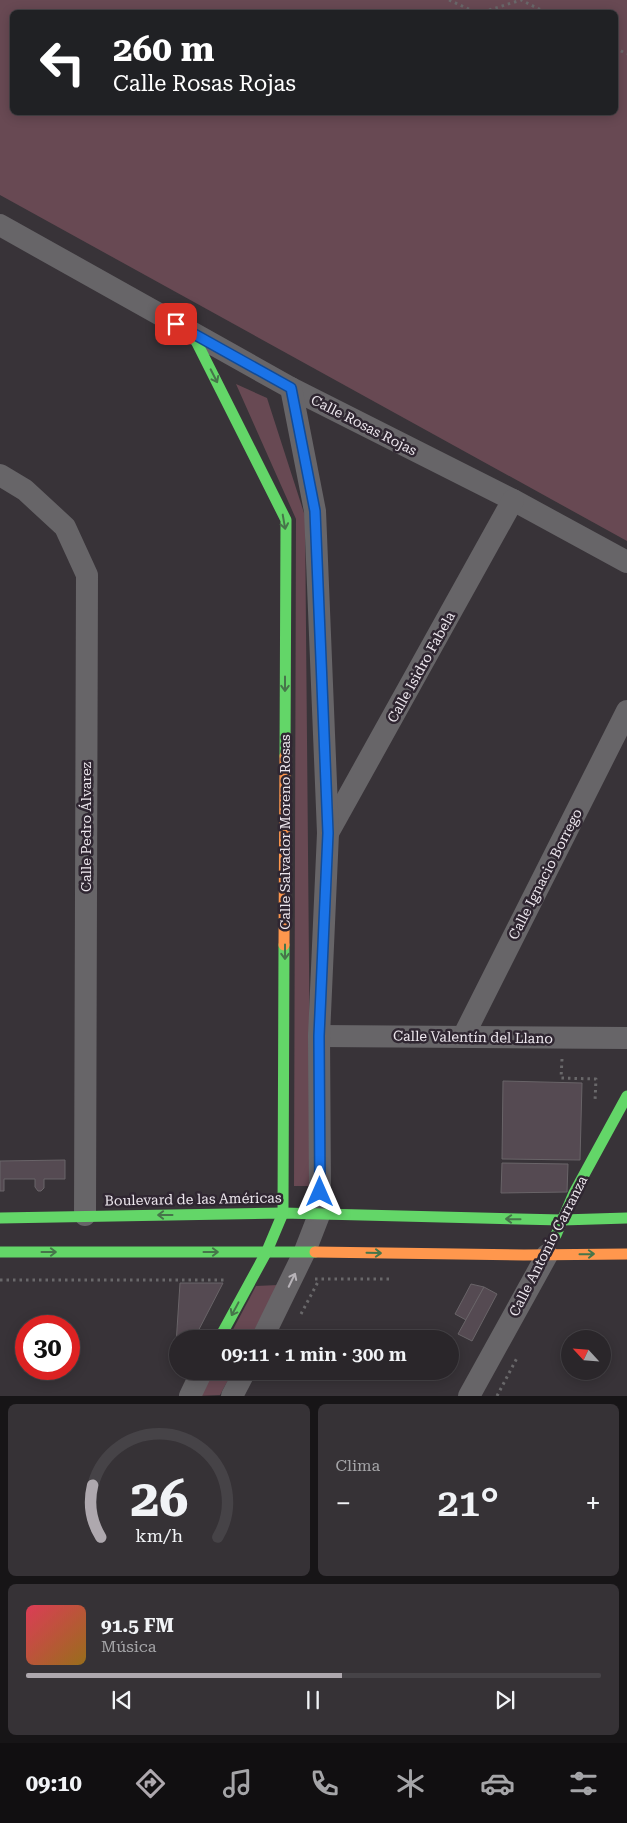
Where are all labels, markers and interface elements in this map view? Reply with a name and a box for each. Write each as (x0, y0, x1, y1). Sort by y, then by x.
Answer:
text: 260 m (113, 29, 214, 70)
icon: left (30, 30, 95, 95)
text: Calle Rosas Rojas (113, 71, 296, 96)
pin (155, 303, 197, 345)
icon: arrive (162, 310, 190, 338)
one-way arrow (210, 368, 219, 383)
street label: Calle Rosas Rojas (308, 391, 420, 459)
one-way arrow (280, 514, 290, 530)
street label: Calle Isidro Fabela (384, 608, 458, 725)
one-way arrow (280, 676, 290, 692)
street label: Calle Salvador Moreno Rosas (277, 734, 293, 930)
street label: Calle Pedro Álvarez (78, 761, 94, 892)
street label: Calle Ignacio Borrego (505, 806, 585, 942)
one-way arrow (280, 943, 290, 959)
street label: Calle Valentín del Llano (393, 1028, 553, 1046)
position arrow (293, 1165, 345, 1217)
street label: Calle Antonio Carranza (506, 1173, 591, 1319)
street label: Boulevard de las Américas (104, 1189, 282, 1209)
one-way arrow (157, 1210, 174, 1220)
one-way arrow (506, 1214, 522, 1223)
one-way arrow (40, 1247, 56, 1257)
one-way arrow (202, 1247, 219, 1257)
one-way arrow (365, 1248, 381, 1257)
one-way arrow (578, 1249, 595, 1259)
one-way arrow (287, 1273, 297, 1288)
one-way arrow (230, 1301, 239, 1316)
speed limit sign: 30 (15, 1315, 80, 1380)
north arrow (561, 1330, 611, 1380)
map controls (561, 1330, 611, 1380)
text: 09:11 · 1 min · 300 m (221, 1343, 407, 1366)
text: Clima (336, 1456, 380, 1475)
text: 26 (130, 1468, 188, 1529)
text: 21° (438, 1481, 499, 1525)
text: − (336, 1487, 351, 1520)
text: + (585, 1487, 601, 1520)
text: km/h (135, 1525, 183, 1546)
text: 91.5 FM (101, 1614, 174, 1637)
text: Música (101, 1637, 156, 1656)
icon: previous (108, 1686, 136, 1714)
icon: pause (299, 1686, 327, 1714)
icon: next (491, 1686, 519, 1714)
icon: directions (133, 1766, 168, 1801)
icon: music (220, 1766, 255, 1801)
icon: phone (307, 1766, 342, 1801)
icon: climate (393, 1766, 428, 1801)
icon: car (480, 1766, 515, 1801)
icon: filters (566, 1766, 601, 1801)
text: 09:10 (26, 1771, 82, 1796)

